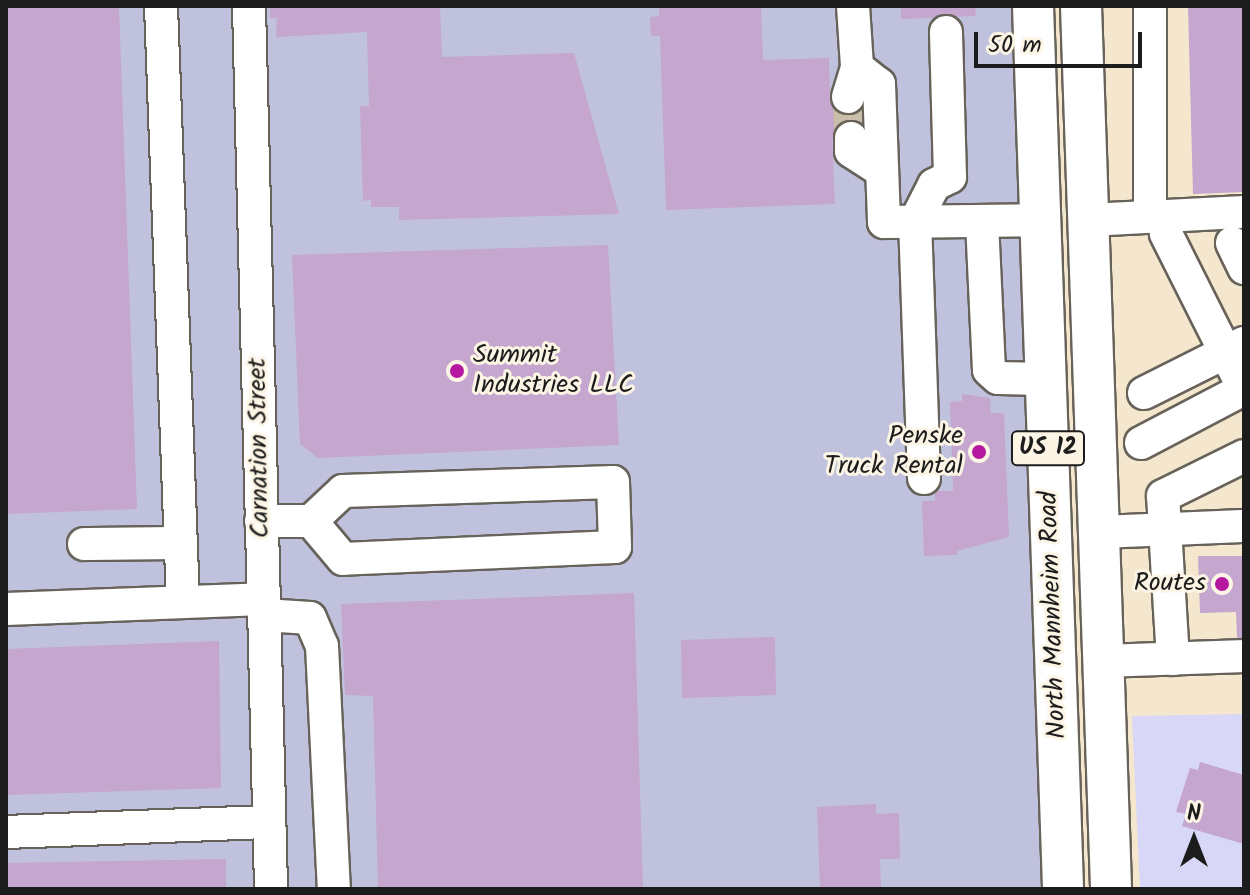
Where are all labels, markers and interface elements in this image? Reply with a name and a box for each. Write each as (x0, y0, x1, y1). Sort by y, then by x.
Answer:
scale bar (978, 16, 1146, 66)
text: 50 m (988, 26, 1042, 65)
place label: Summit Industries LLC (473, 340, 633, 402)
street label: Carnation Street (243, 357, 277, 539)
marker: Summit Industries LLC (448, 362, 466, 380)
place label: Penske Truck Rental (824, 421, 963, 482)
road number: US 12 (1010, 428, 1086, 468)
marker: Penske Truck Rental (970, 443, 988, 461)
street label: North Mannheim Road (1034, 491, 1074, 739)
place label: Routes (1134, 568, 1206, 600)
marker: Routes (1213, 575, 1231, 593)
text: N (1187, 797, 1201, 832)
north arrow (1154, 799, 1234, 879)

